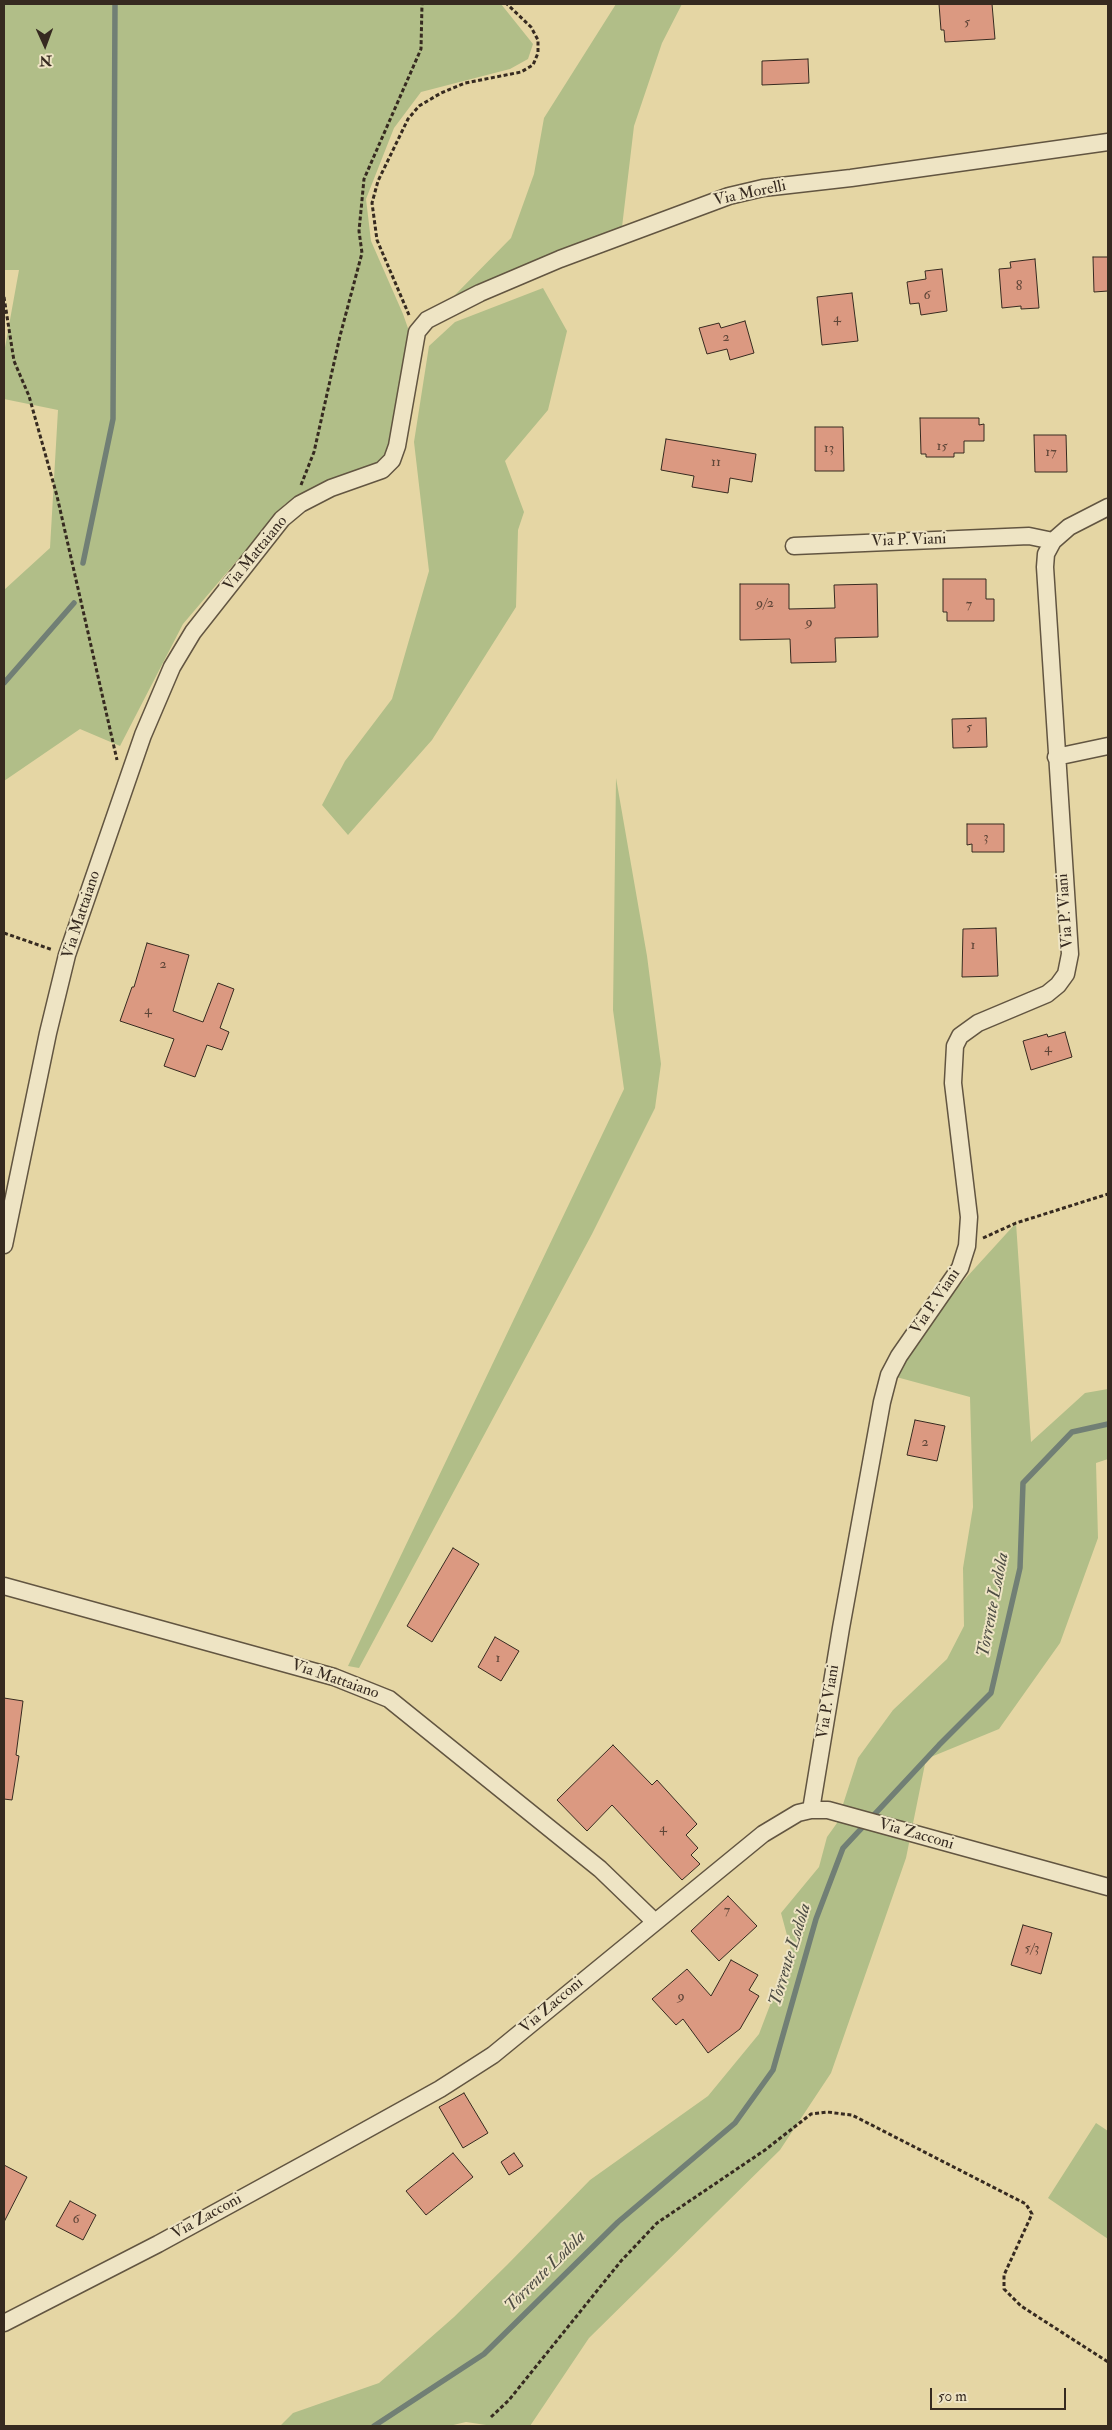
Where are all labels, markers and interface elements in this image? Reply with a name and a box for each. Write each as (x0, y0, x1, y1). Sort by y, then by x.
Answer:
house number: 5 (964, 15, 970, 31)
north arrow (20, 20, 70, 70)
text: N (39, 52, 52, 69)
street label: Via Morelli (712, 177, 788, 211)
house number: 8 (1016, 279, 1022, 295)
house number: 6 (923, 288, 931, 304)
house number: 4 (833, 311, 841, 327)
house number: 2 (722, 330, 730, 346)
house number: 15 (936, 439, 948, 455)
house number: 13 (824, 441, 834, 457)
house number: 17 (1045, 445, 1057, 461)
house number: 11 (711, 455, 721, 471)
street label: Via Mattaiano (220, 513, 292, 595)
street label: Via P. Viani (871, 530, 947, 552)
house number: 9/2 (756, 596, 774, 612)
house number: 7 (966, 597, 972, 613)
house number: 9 (805, 615, 813, 631)
house number: 5 (966, 720, 972, 736)
house number: 3 (983, 830, 989, 846)
street label: Via Mattaiano (59, 869, 105, 961)
street label: Via P. Viani (1054, 873, 1078, 949)
house number: 1 (971, 938, 975, 954)
house number: 2 (159, 957, 167, 973)
house number: 4 (144, 1003, 152, 1019)
house number: 4 (1044, 1041, 1052, 1057)
street label: Via P. Viani (907, 1266, 965, 1338)
house number: 2 (921, 1435, 929, 1451)
water label: Torrente Lodola (973, 1551, 1015, 1659)
house number: 1 (496, 1651, 500, 1667)
street label: Via Mattaiano (289, 1656, 381, 1704)
street label: Via P. Viani (814, 1663, 844, 1741)
street label: Via Zacconi (876, 1815, 956, 1855)
house number: 4 (659, 1821, 667, 1837)
water label: Torrente Lodola (765, 1901, 817, 2009)
house number: 7 (724, 1903, 730, 1919)
house number: 5/3 (1025, 1941, 1039, 1957)
street label: Via Zacconi (516, 1974, 588, 2038)
house number: 9 (677, 1989, 685, 2005)
street label: Via Zacconi (169, 2190, 245, 2244)
house number: 6 (72, 2212, 80, 2228)
water label: Torrente Lodola (501, 2227, 591, 2317)
scale bar (932, 2378, 1068, 2410)
text: 50 m (938, 2387, 967, 2406)

